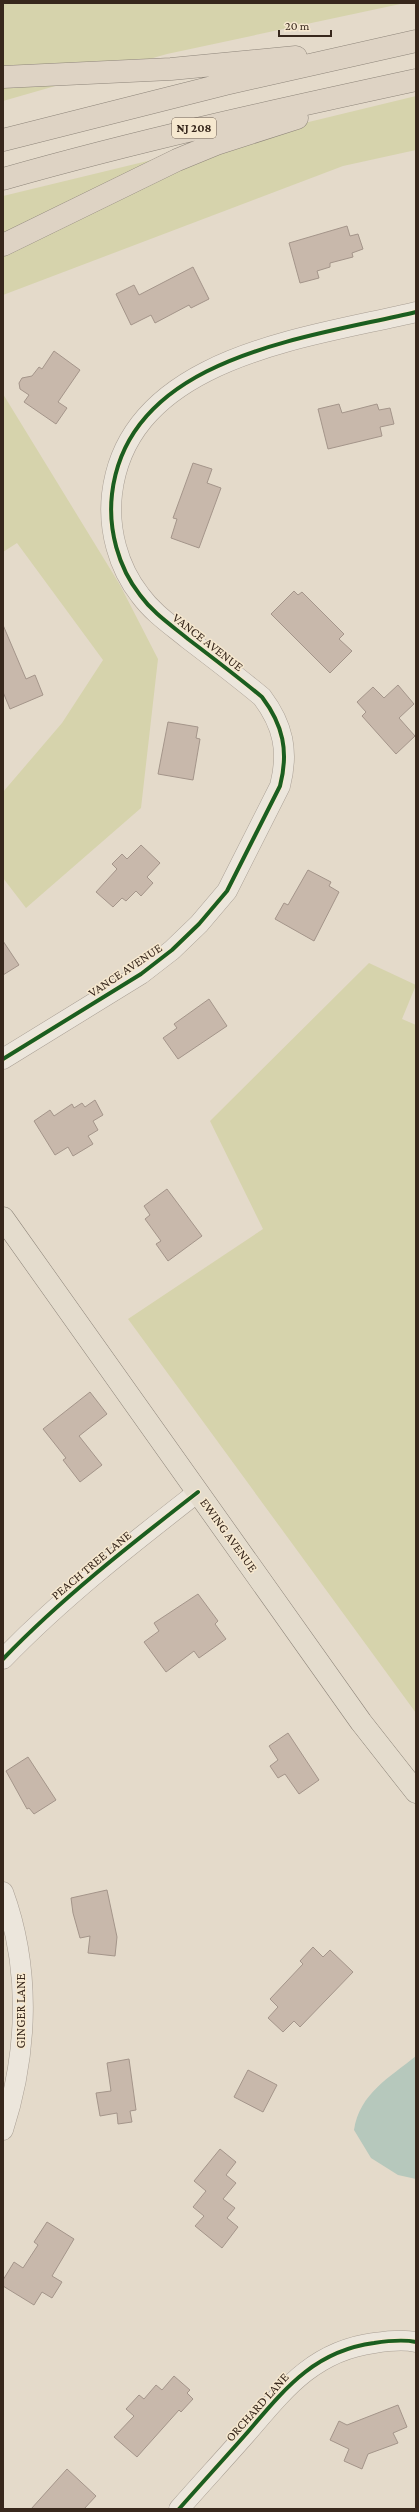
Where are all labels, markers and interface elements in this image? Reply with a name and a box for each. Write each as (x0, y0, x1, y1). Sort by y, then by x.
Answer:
scale bar (279, 12, 331, 38)
text: 20 m (285, 19, 310, 33)
road number: NJ 208 (172, 118, 216, 138)
street label: VANCE AVENUE (170, 610, 246, 674)
street label: VANCE AVENUE (85, 940, 165, 1000)
street label: EWING AVENUE (197, 1495, 261, 1575)
street label: PEACH TREE LANE (48, 1527, 134, 1603)
street label: GINGER LANE (13, 1973, 28, 2049)
street label: ORCHARD LANE (222, 2370, 292, 2444)

